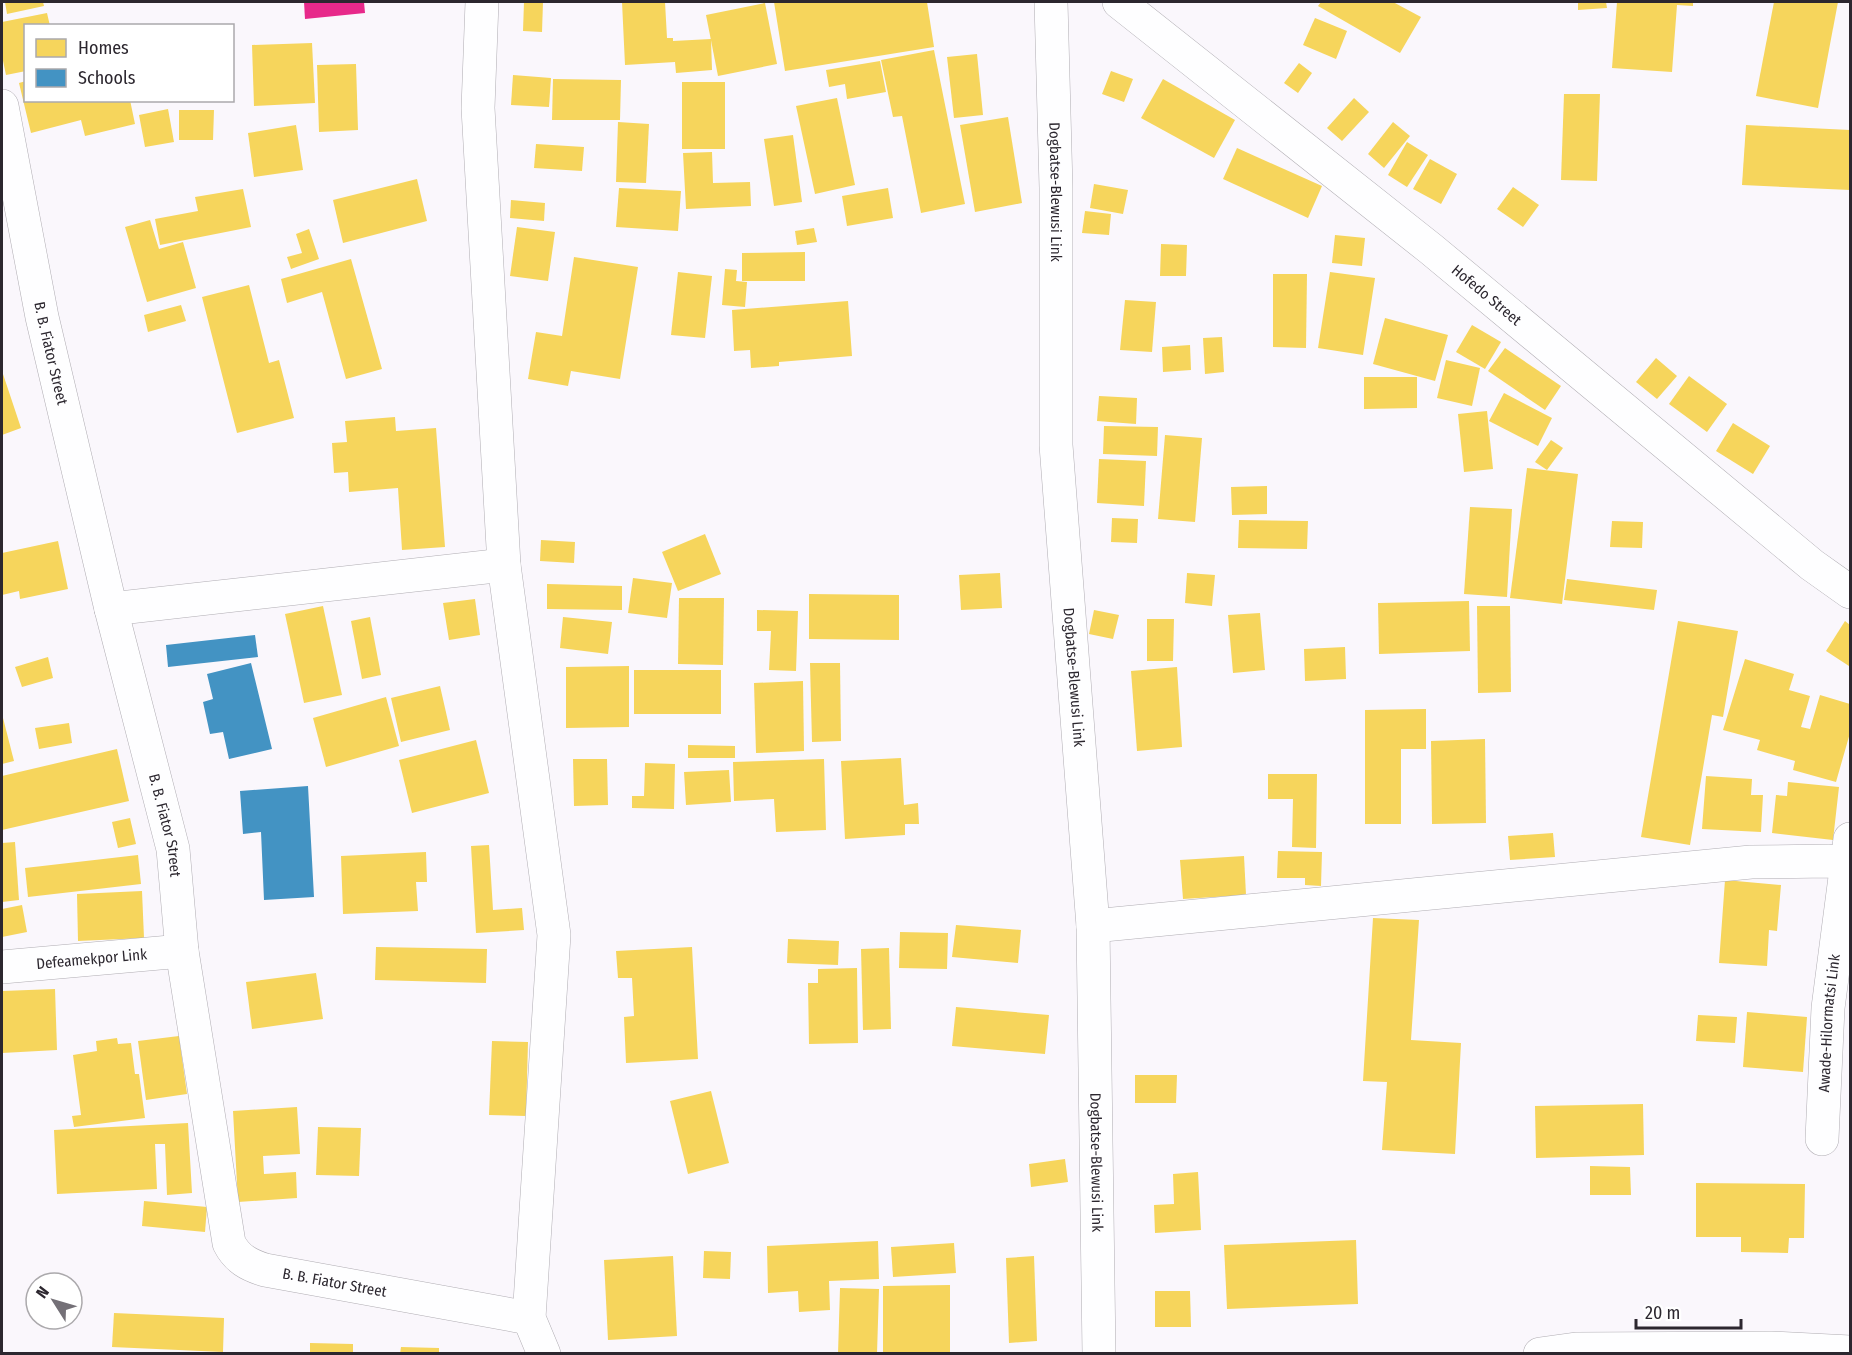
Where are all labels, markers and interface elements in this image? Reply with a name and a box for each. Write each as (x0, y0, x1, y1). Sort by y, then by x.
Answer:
legend (24, 24, 234, 102)
text: Homes (78, 37, 129, 59)
text: Schools (78, 67, 136, 89)
street label: Dogbatse-Blewusi Link (1045, 122, 1065, 262)
street label: Hofedo Street (1448, 261, 1525, 329)
street label: B. B. Fiator Street (30, 300, 71, 407)
street label: Dogbatse-Blewusi Link (1060, 607, 1088, 747)
street label: B. B. Fiator Street (145, 772, 184, 878)
street label: Defeamekpor Link (35, 945, 148, 973)
street label: Awade-Hilormatsi Link (1815, 953, 1844, 1093)
street label: Dogbatse-Blewusi Link (1086, 1093, 1106, 1232)
street label: B. B. Fiator Street (281, 1264, 388, 1301)
north arrow (24, 1271, 84, 1331)
text: N (32, 1283, 53, 1302)
scale bar (1636, 1292, 1741, 1330)
text: 20 m (1645, 1302, 1680, 1324)

